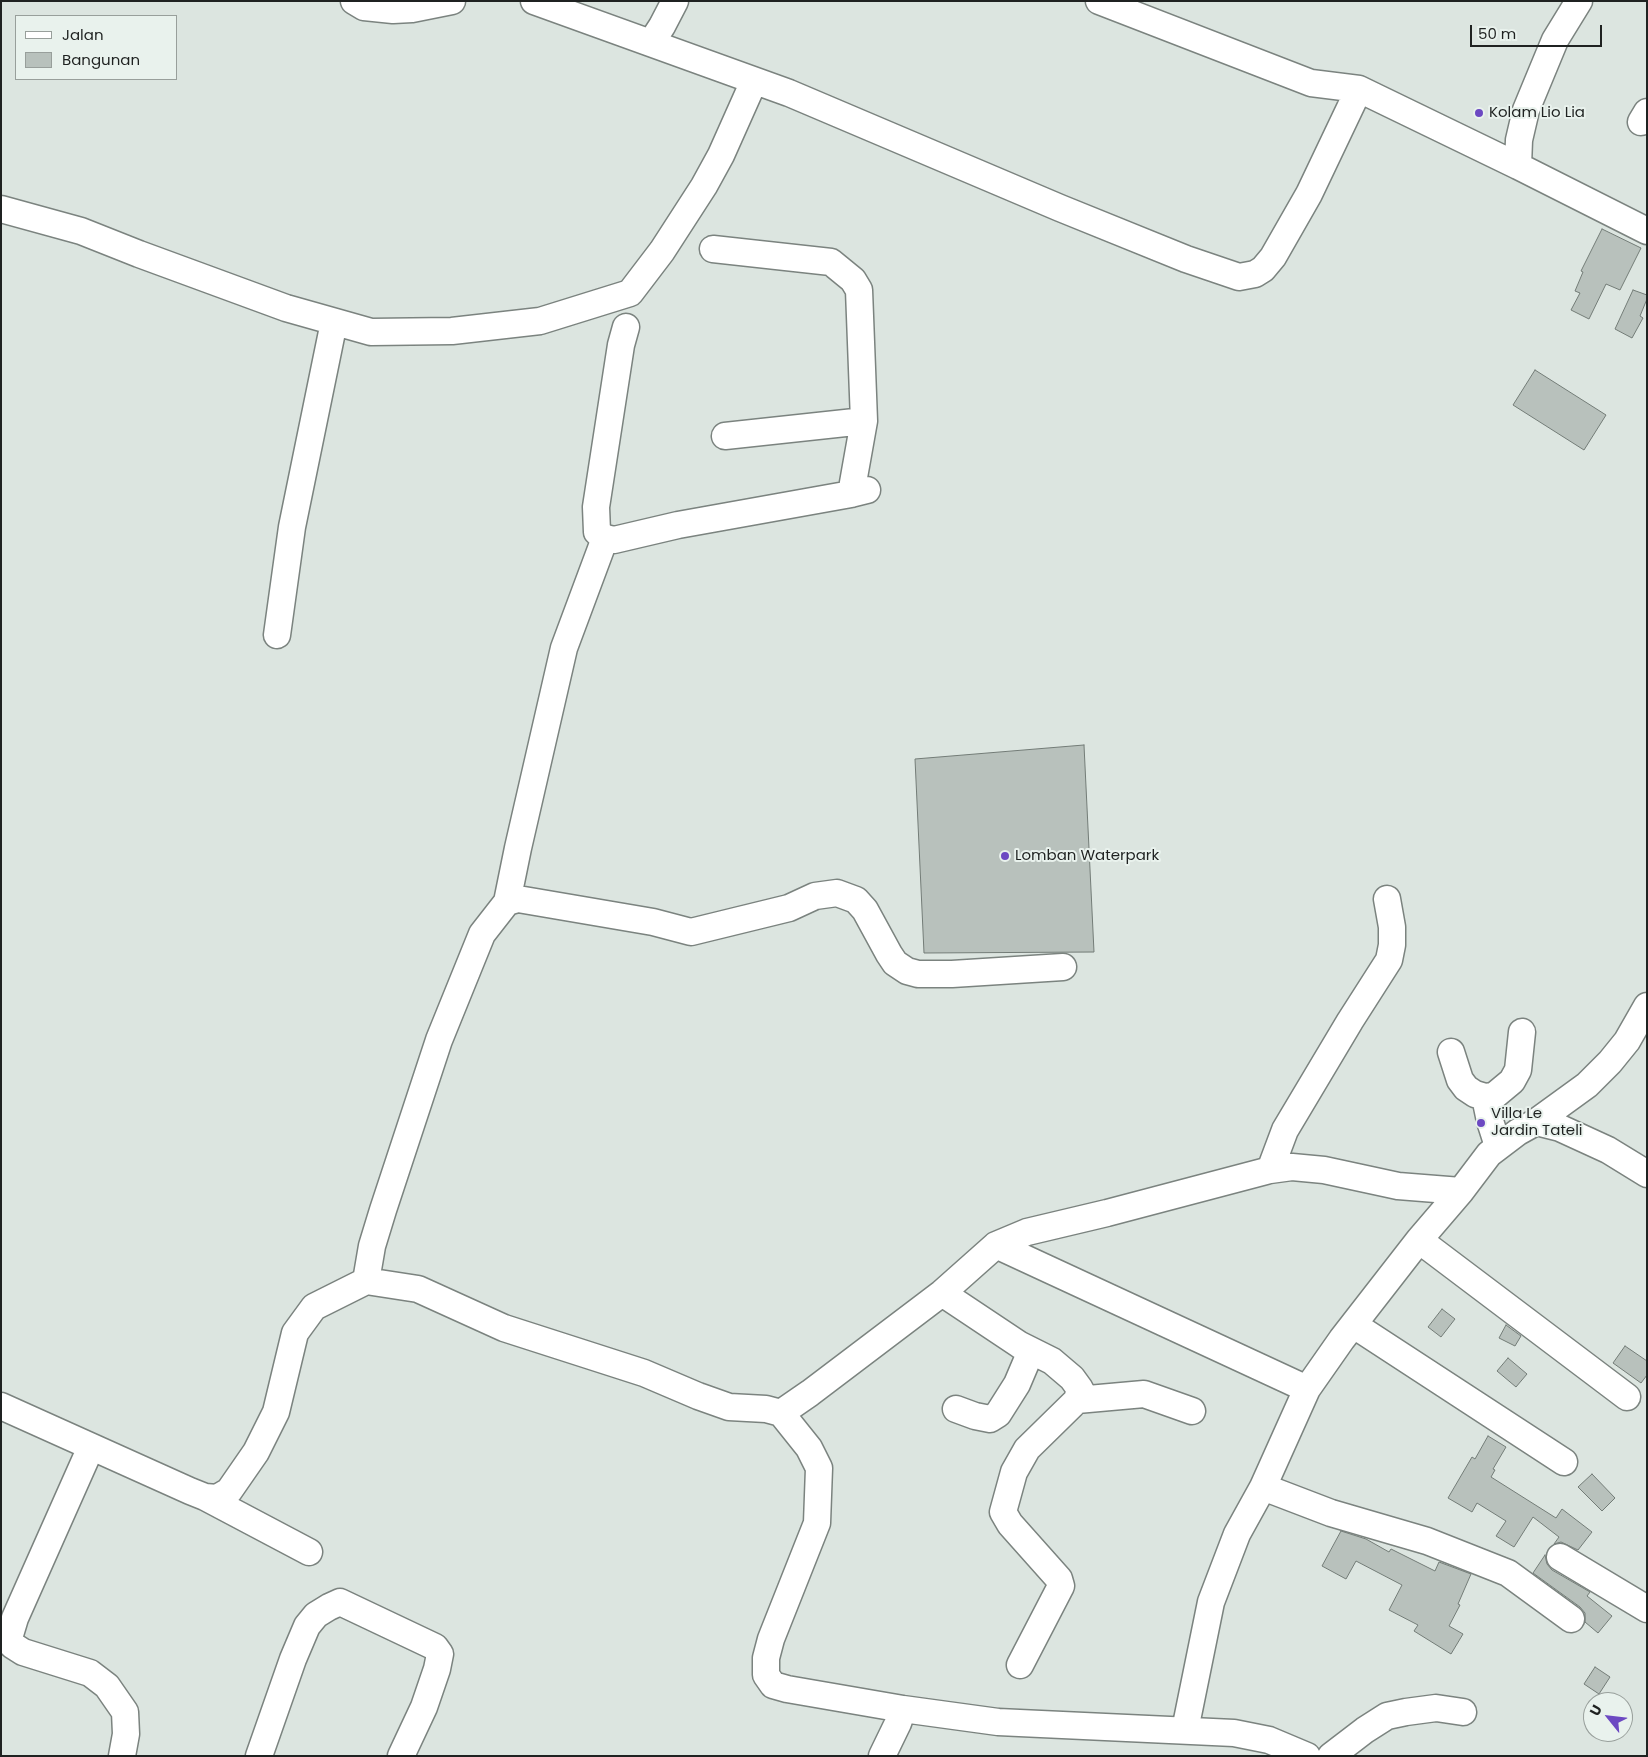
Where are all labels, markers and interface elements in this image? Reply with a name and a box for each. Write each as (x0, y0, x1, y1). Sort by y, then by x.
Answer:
legend (15, 15, 178, 80)
scale bar (1473, 15, 1606, 47)
text: 50 m (1478, 23, 1516, 44)
text: Jalan (62, 24, 104, 45)
text: Bangunan (62, 49, 140, 70)
place label: Kolam Lio Lia (1489, 104, 1585, 122)
marker: Kolam Lio Lia (1473, 107, 1485, 119)
place label: Lomban Waterpark (1015, 847, 1159, 865)
marker: Lomban Waterpark (999, 850, 1011, 862)
place label: Villa Le Jardin Tateli (1491, 1105, 1583, 1140)
marker: Villa Le Jardin Tateli (1475, 1117, 1487, 1129)
north arrow (1583, 1692, 1633, 1742)
text: U (1585, 1701, 1607, 1719)

